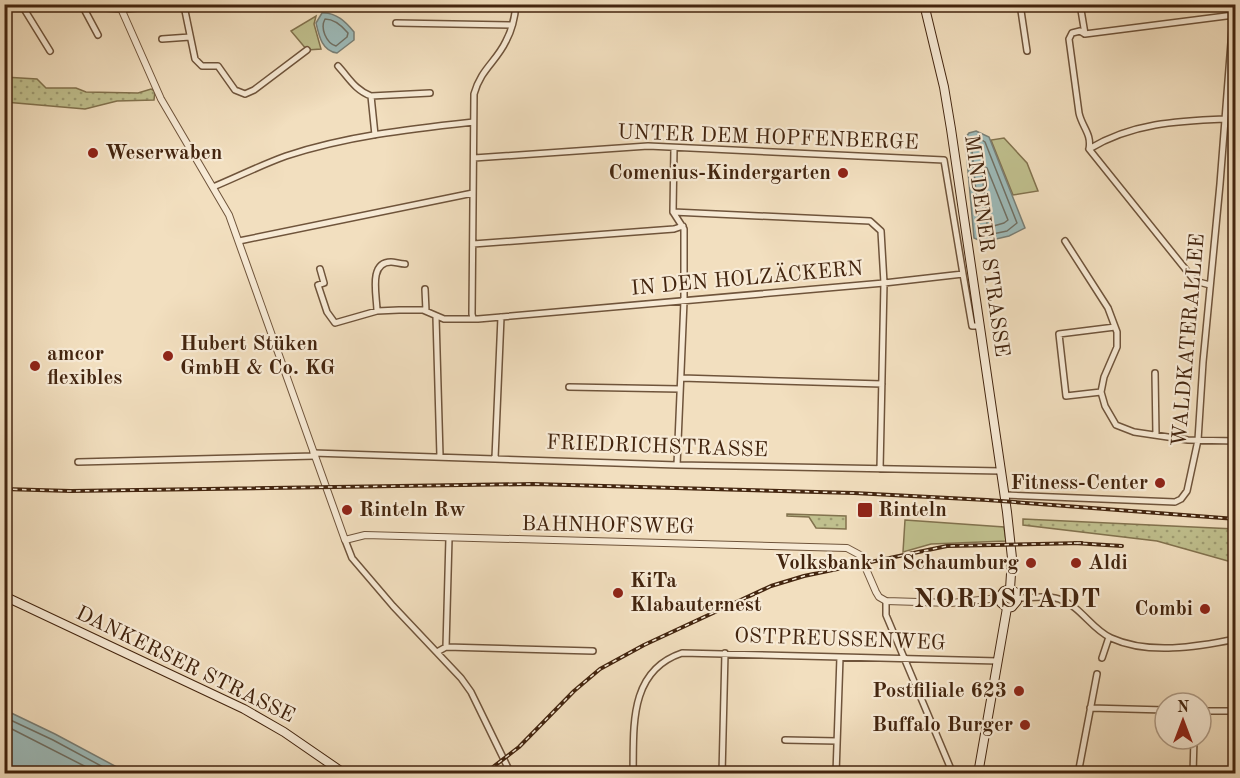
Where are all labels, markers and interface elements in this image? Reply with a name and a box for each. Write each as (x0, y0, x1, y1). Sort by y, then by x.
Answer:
street label: UNTER DEM HOPFENBERGE (617, 122, 919, 154)
street label: MINDENER STRASSE (960, 134, 1012, 358)
place label: Weserwaben (105, 143, 222, 164)
marker: Weserwaben (86, 146, 100, 160)
place label: Comenius-Kindergarten (609, 163, 831, 184)
marker: Comenius-Kindergarten (836, 166, 850, 180)
street label: WALDKATERALLEE (1169, 233, 1209, 447)
street label: IN DEN HOLZÄCKERN (630, 254, 864, 300)
place label: Hubert Stüken GmbH & Co. KG (180, 334, 335, 379)
place label: amcor flexibles (47, 344, 122, 389)
marker: Hubert Stüken GmbH & Co. KG (161, 349, 175, 363)
marker: amcor flexibles (28, 359, 42, 373)
street label: FRIEDRICHSTRASSE (546, 433, 768, 461)
place label: Fitness-Center (1011, 473, 1148, 494)
marker: Fitness-Center (1153, 476, 1167, 490)
place label: Rinteln Rw (359, 500, 465, 521)
place label: Rinteln (878, 500, 947, 521)
marker: Rinteln (856, 501, 874, 519)
marker: Rinteln Rw (340, 503, 354, 517)
street label: BAHNHOFSWEG (521, 514, 695, 538)
place label: Volksbank in Schaumburg (775, 553, 1019, 574)
place label: Aldi (1088, 553, 1128, 574)
marker: Volksbank in Schaumburg (1024, 556, 1038, 570)
marker: Aldi (1069, 556, 1083, 570)
place label: KiTa Klabauternest (630, 571, 762, 616)
marker: KiTa Klabauternest (611, 586, 625, 600)
district label: NORDSTADT (914, 586, 1102, 613)
place label: Combi (1134, 599, 1193, 620)
marker: Combi (1198, 602, 1212, 616)
street label: DANKERSER STRASSE (72, 603, 298, 727)
street label: OSTPREUSSENWEG (734, 626, 946, 654)
place label: Postfiliale 623 (872, 681, 1007, 702)
marker: Postfiliale 623 (1012, 684, 1026, 698)
north arrow (1153, 691, 1213, 751)
text: N (1177, 700, 1190, 716)
place label: Buffalo Burger (872, 715, 1013, 736)
marker: Buffalo Burger (1018, 718, 1032, 732)

